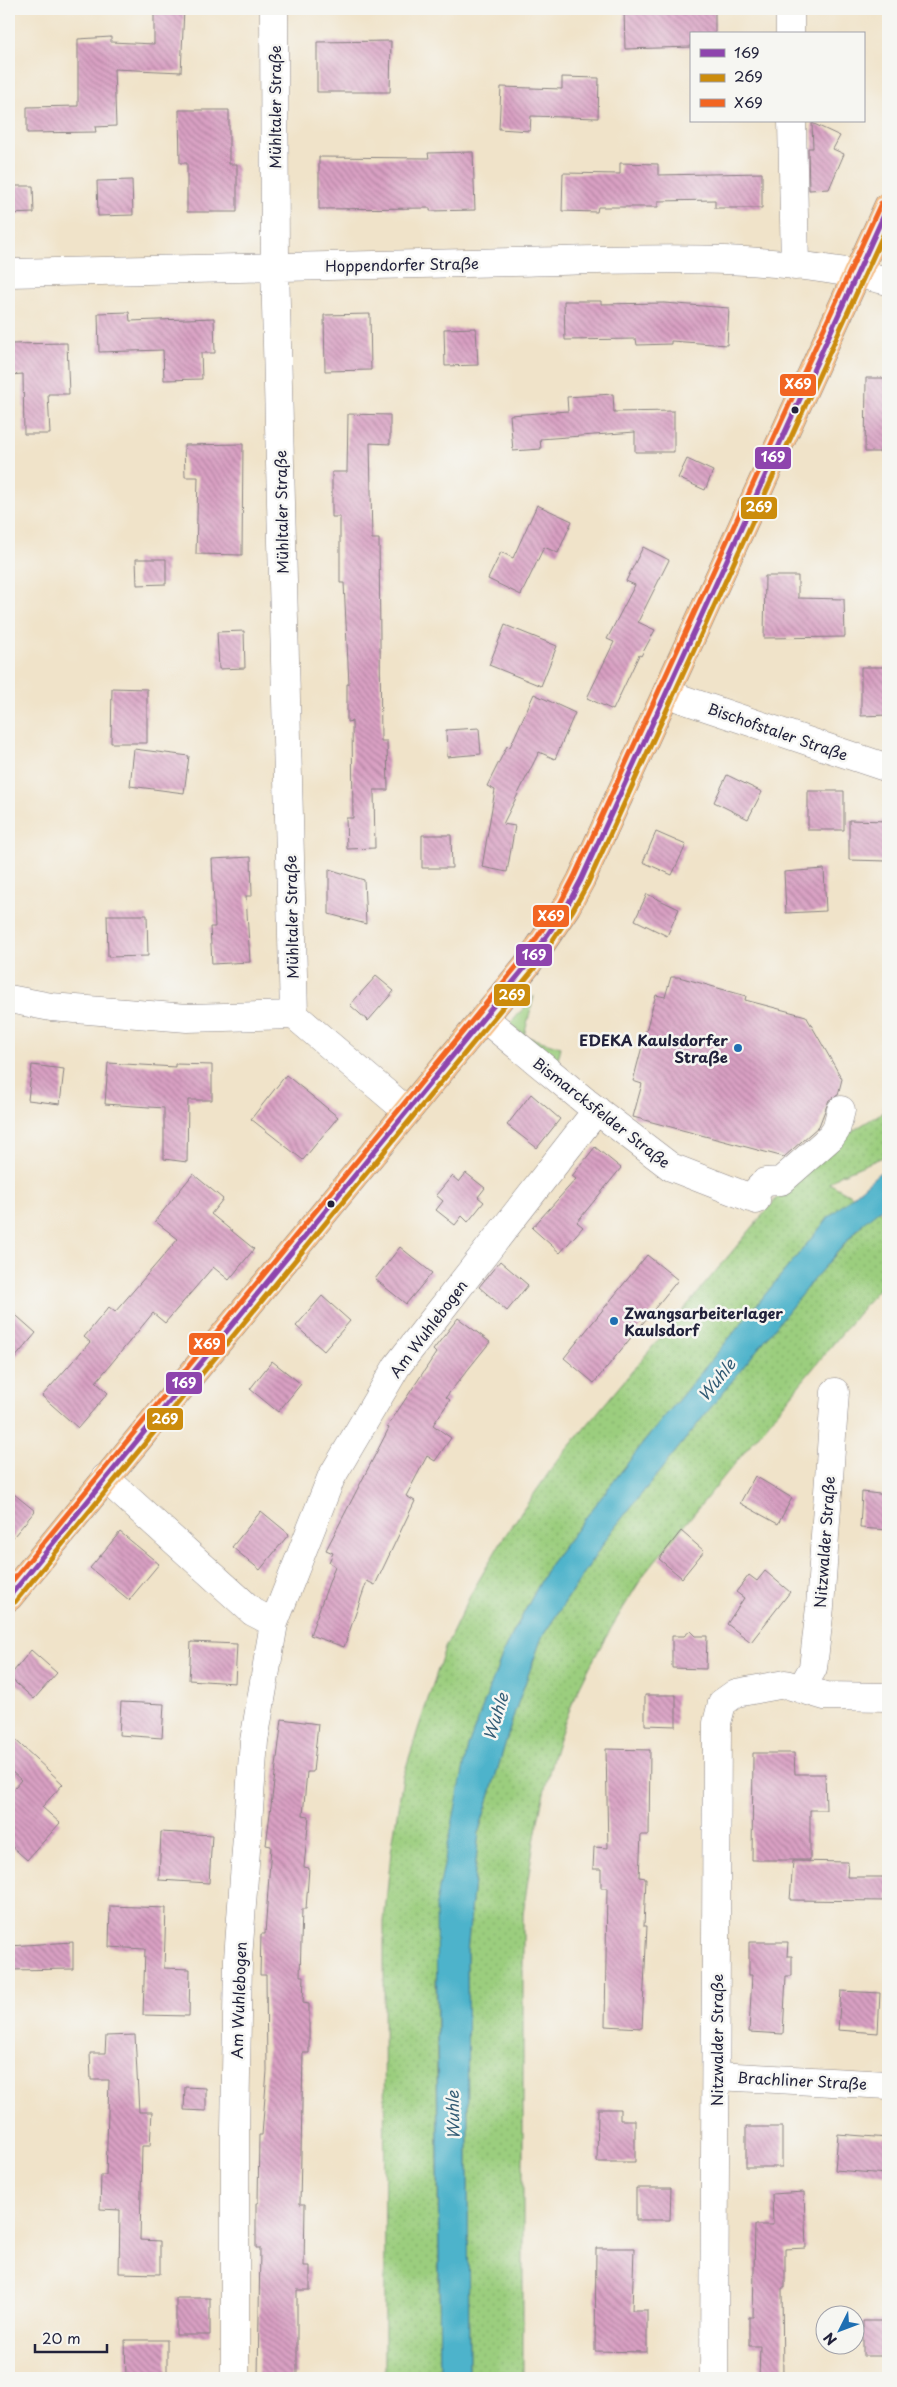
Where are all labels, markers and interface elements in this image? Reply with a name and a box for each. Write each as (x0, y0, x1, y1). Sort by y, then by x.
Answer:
legend (690, 32, 864, 122)
text: 169 (734, 40, 760, 63)
street label: Mühltaler Straße (263, 45, 286, 169)
text: 269 (734, 64, 763, 87)
text: X69 (734, 90, 763, 113)
street label: Hoppendorfer Straße (325, 251, 479, 277)
line badge: X69 (779, 373, 817, 397)
text: X69 (783, 373, 812, 394)
unlabelled marker (790, 405, 800, 415)
line badge: 169 (754, 446, 792, 470)
text: 169 (761, 446, 785, 467)
street label: Mühltaler Straße (268, 450, 294, 574)
line badge: 269 (740, 496, 778, 520)
text: 269 (746, 496, 772, 517)
street label: Bischofstaler Straße (705, 696, 851, 766)
street label: Mühltaler Straße (278, 855, 304, 979)
line badge: X69 (532, 904, 570, 928)
text: X69 (536, 905, 565, 926)
line badge: 169 (515, 943, 553, 967)
text: 169 (522, 944, 546, 965)
line badge: 269 (493, 983, 531, 1007)
text: 269 (499, 984, 525, 1005)
place label: EDEKA Kaulsdorfer Straße (579, 1028, 728, 1068)
marker: EDEKA Kaulsdorfer Straße (732, 1042, 744, 1054)
street label: Bismarcksfelder Straße (528, 1051, 676, 1173)
unlabelled marker (326, 1199, 336, 1209)
street label: Am Wuhlebogen (383, 1274, 473, 1382)
place label: Zwangsarbeiterlager Kaulsdorf (624, 1301, 783, 1341)
marker: Zwangsarbeiterlager Kaulsdorf (608, 1315, 620, 1327)
line badge: X69 (188, 1332, 226, 1356)
text: X69 (192, 1333, 221, 1354)
water label: Wuhle (691, 1352, 741, 1405)
line badge: 169 (165, 1371, 203, 1395)
text: 169 (172, 1372, 196, 1393)
line badge: 269 (146, 1407, 184, 1431)
text: 269 (152, 1408, 178, 1429)
street label: Nitzwalder Straße (808, 1475, 840, 1609)
water label: Wuhle (476, 1688, 514, 1743)
street label: Am Wuhlebogen (224, 1941, 252, 2059)
street label: Nitzwalder Straße (705, 1974, 728, 2106)
street label: Brachliner Straße (736, 2065, 868, 2095)
water label: Wuhle (440, 2090, 464, 2139)
north arrow (814, 2304, 864, 2354)
scale bar (35, 2322, 108, 2354)
text: 20 m (42, 2326, 81, 2349)
text: N (818, 2328, 841, 2350)

